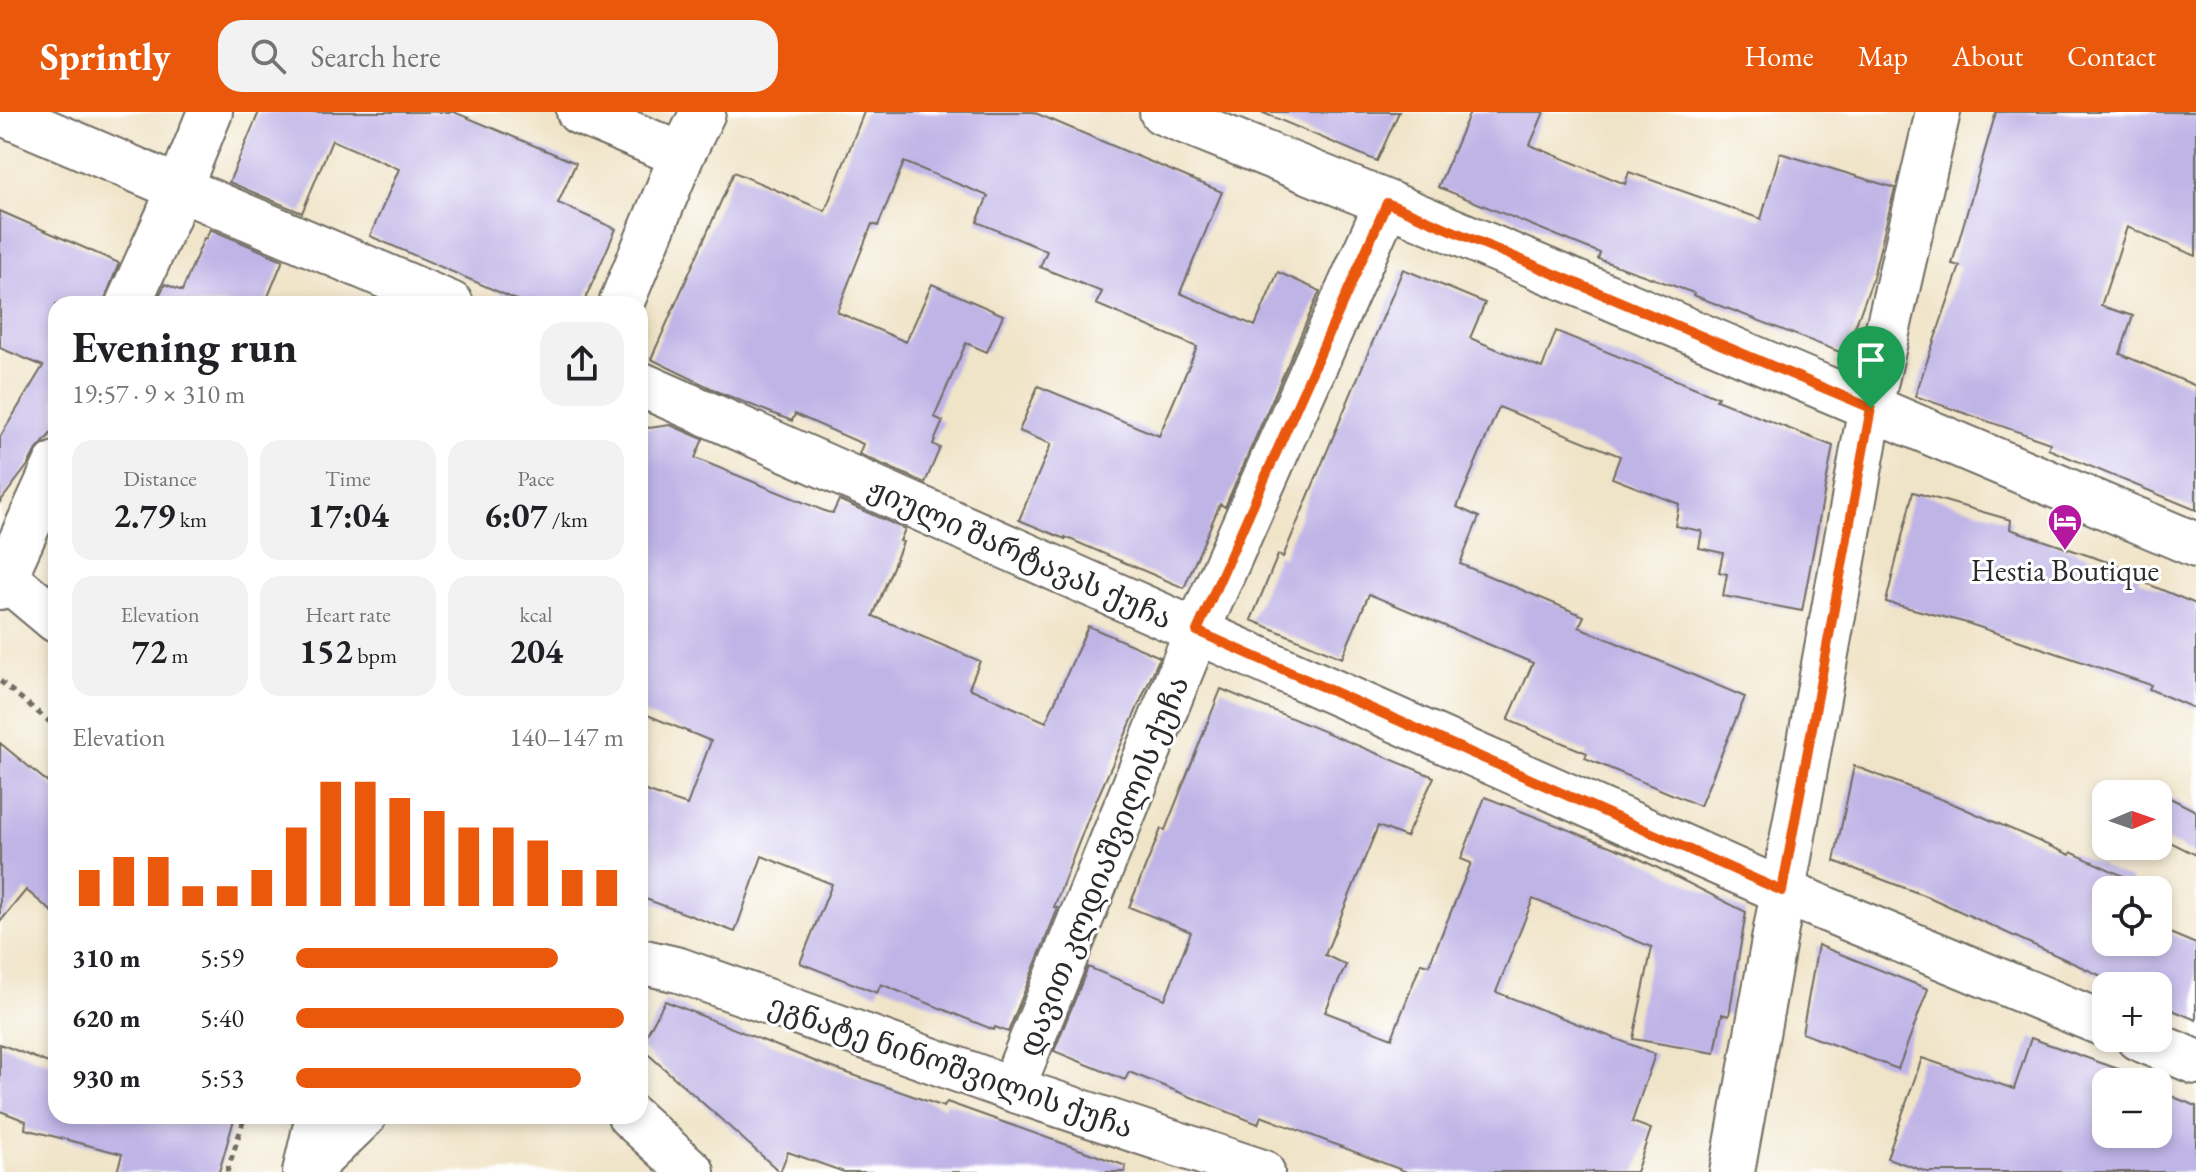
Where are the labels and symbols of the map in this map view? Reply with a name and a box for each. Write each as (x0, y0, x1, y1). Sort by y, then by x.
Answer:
pin (1837, 326, 1905, 408)
street label: ჟიული შარტავას ქუჩა (861, 468, 1179, 638)
hotel icon: Hestia Boutique (2046, 502, 2084, 552)
place label: Hestia Boutique (1971, 551, 2159, 590)
street label: დავით კლდიაშვილის ქუჩა (1009, 670, 1197, 1062)
north arrow (2092, 780, 2172, 860)
street label: ეგნატე ნინოშვილის ქუჩა (763, 985, 1139, 1147)

